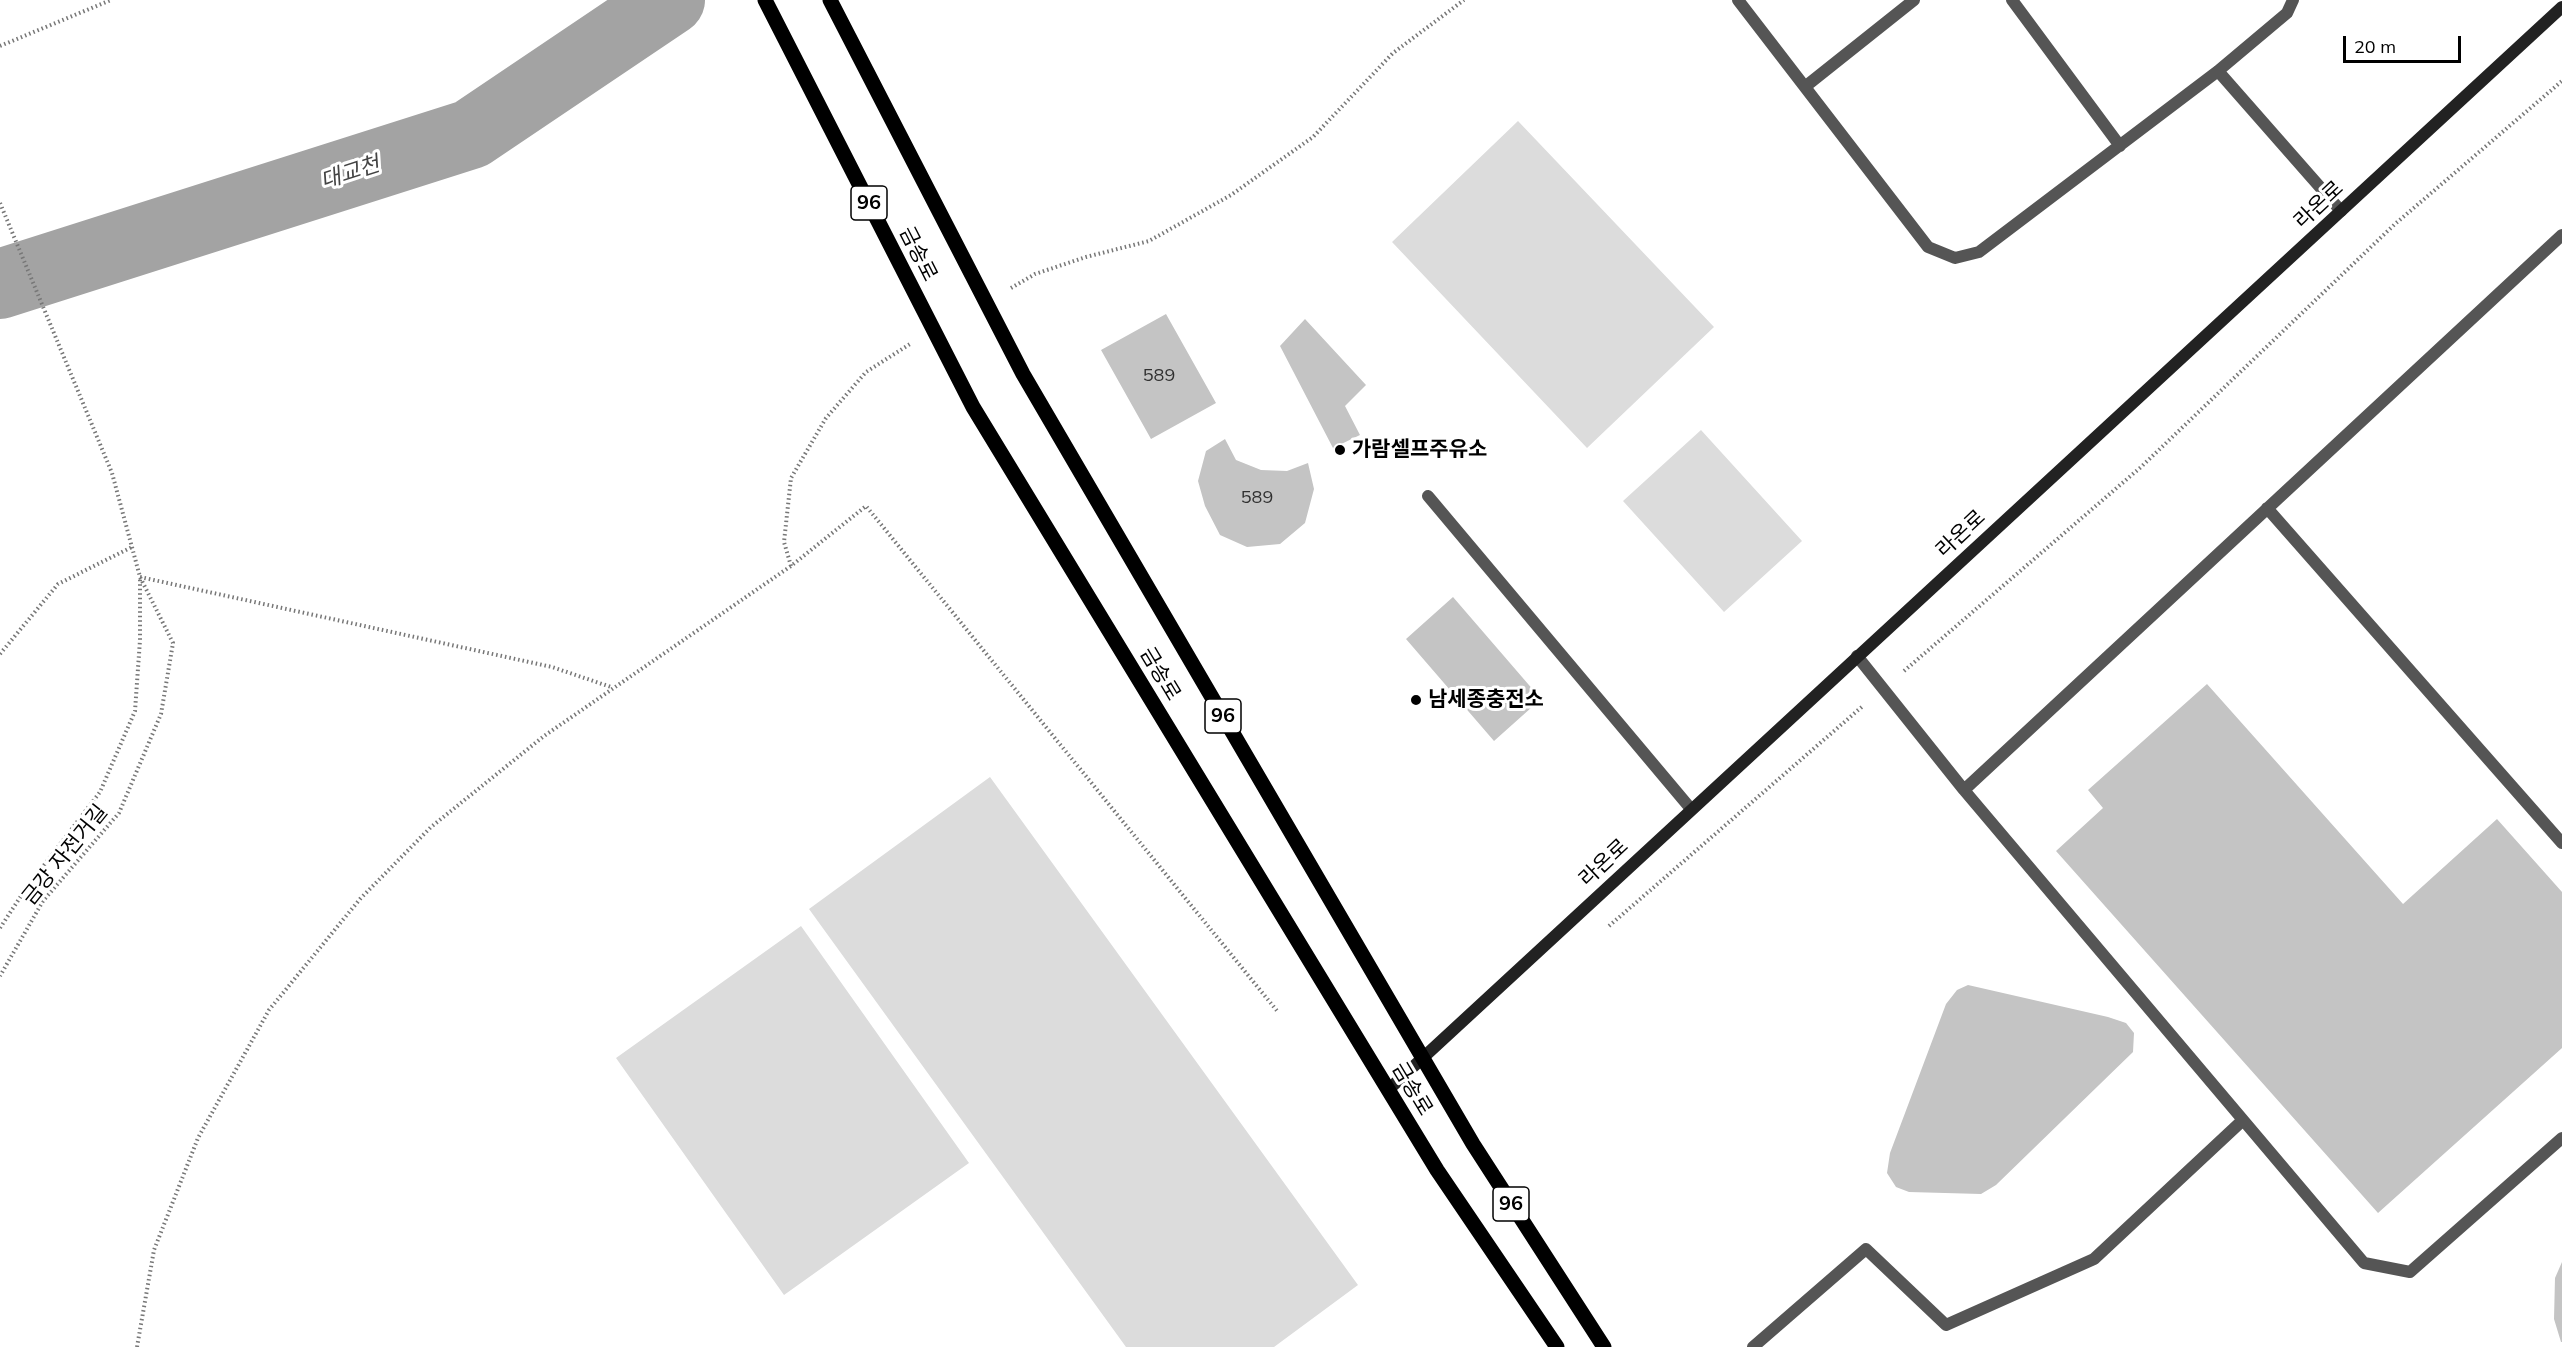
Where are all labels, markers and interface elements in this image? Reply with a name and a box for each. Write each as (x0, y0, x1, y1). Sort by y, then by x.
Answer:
scale bar (2346, 24, 2464, 62)
text: 20 m (2354, 35, 2396, 58)
water label: 대교천 (317, 151, 383, 195)
street label: 라온로 (2289, 176, 2349, 234)
road number: 96 (851, 186, 887, 220)
street label: 금송로 (894, 222, 942, 286)
house number: 589 (1143, 365, 1175, 387)
place label: 가람셀프주유소 (1352, 437, 1487, 463)
marker: 가람셀프주유소 (1333, 443, 1347, 457)
house number: 589 (1241, 487, 1273, 509)
street label: 라온로 (1931, 505, 1991, 563)
street label: 금송로 (1134, 643, 1186, 705)
place label: 남세종충전소 (1428, 687, 1544, 713)
marker: 남세종충전소 (1409, 693, 1423, 707)
road number: 96 (1205, 699, 1241, 733)
street label: 금강 자전거길 (17, 800, 113, 910)
street label: 라온로 (1574, 834, 1634, 892)
street label: 금송로 (1386, 1058, 1438, 1120)
road number: 96 (1493, 1187, 1529, 1221)

